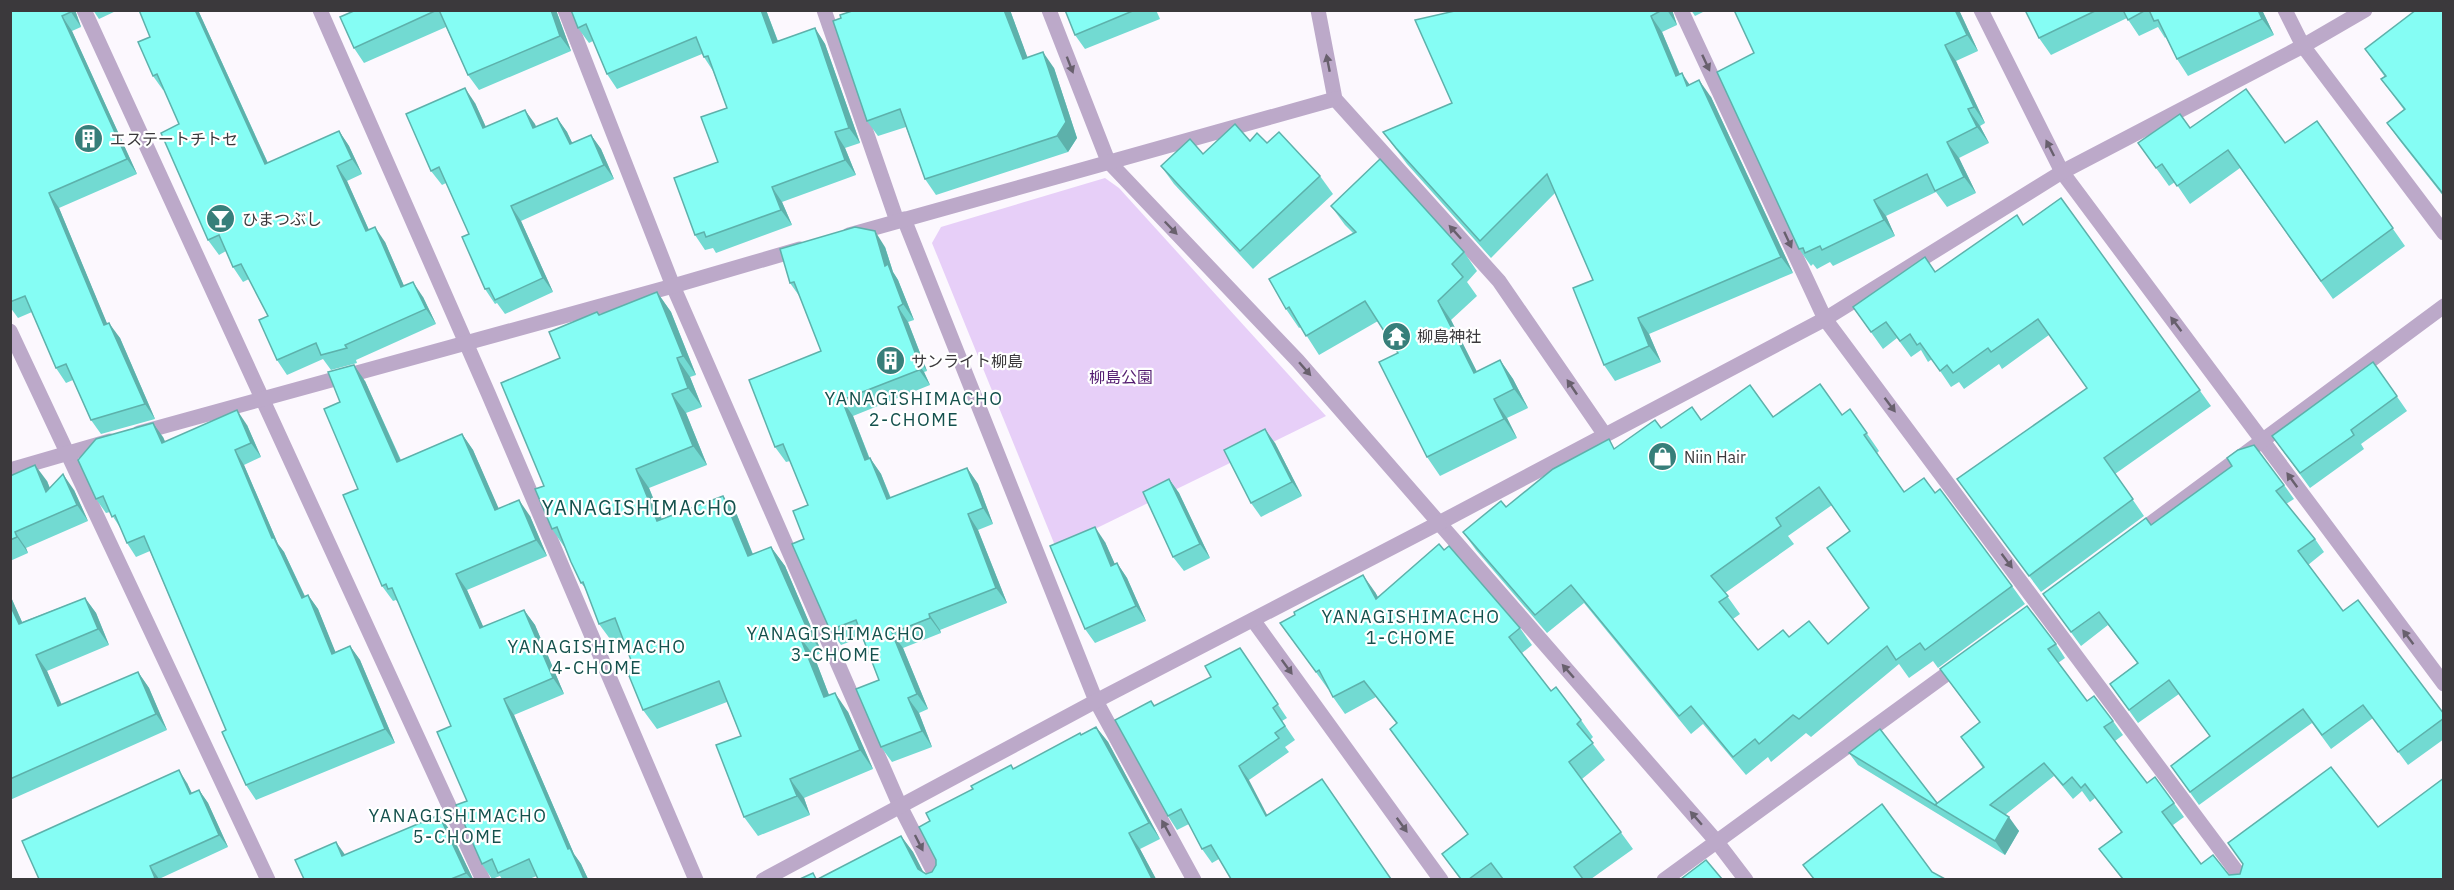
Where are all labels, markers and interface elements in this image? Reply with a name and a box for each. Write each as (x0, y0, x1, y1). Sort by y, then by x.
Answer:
one-way arrow (1323, 53, 1332, 72)
one-way arrow (1701, 55, 1710, 72)
one-way arrow (1066, 56, 1075, 74)
building icon: エステートチトセ (73, 123, 105, 155)
place label: エステートチトセ (110, 129, 238, 149)
one-way arrow (2046, 140, 2055, 157)
bar icon: ひまつぶし (205, 203, 237, 235)
place label: ひまつぶし (242, 209, 322, 229)
one-way arrow (1164, 220, 1178, 235)
one-way arrow (1449, 225, 1462, 240)
one-way arrow (1784, 232, 1793, 249)
one-way arrow (2170, 316, 2182, 331)
temple icon: 柳島神社 (1380, 320, 1412, 352)
place label: 柳島神社 (1417, 326, 1481, 346)
building icon: サンライト柳島 (874, 345, 906, 377)
place label: サンライト柳島 (911, 351, 1023, 371)
one-way arrow (1298, 361, 1311, 376)
park label: 柳島公園 (1089, 367, 1153, 387)
one-way arrow (1567, 379, 1578, 395)
district label: YANAGISHIMACHO 2-CHOME (825, 387, 1003, 431)
one-way arrow (1884, 397, 1896, 413)
shop icon: Niin Hair (1647, 441, 1679, 473)
place label: Niin Hair (1684, 447, 1746, 467)
one-way arrow (2287, 472, 2299, 487)
district label: YANAGISHIMACHO (542, 494, 738, 521)
one-way arrow (2001, 553, 2013, 569)
district label: YANAGISHIMACHO 1-CHOME (1322, 605, 1500, 649)
district label: YANAGISHIMACHO 3-CHOME (747, 622, 925, 666)
one-way arrow (2403, 629, 2415, 644)
district label: YANAGISHIMACHO 4-CHOME (508, 635, 686, 679)
one-way arrow (1281, 659, 1293, 675)
one-way arrow (1562, 664, 1575, 679)
district label: YANAGISHIMACHO 5-CHOME (369, 804, 547, 848)
one-way arrow (1690, 811, 1703, 826)
one-way arrow (1396, 817, 1408, 833)
one-way arrow (1161, 819, 1171, 836)
one-way arrow (914, 835, 924, 852)

